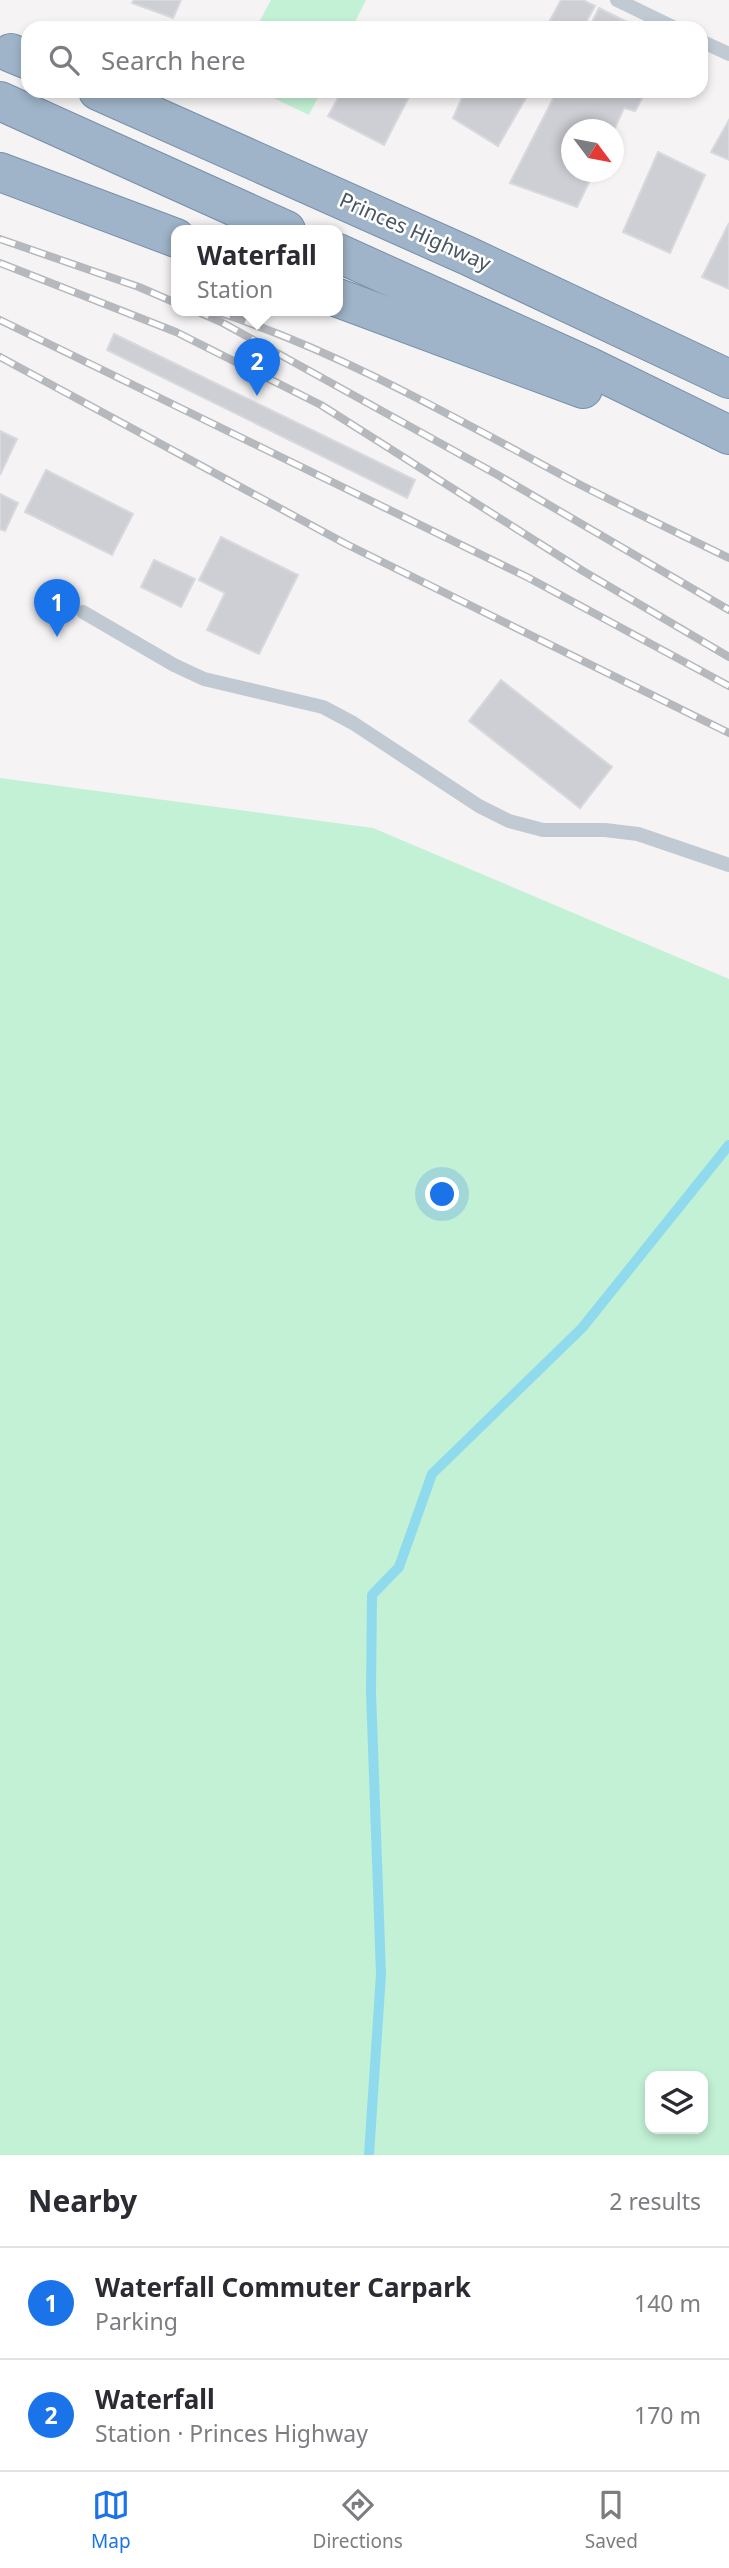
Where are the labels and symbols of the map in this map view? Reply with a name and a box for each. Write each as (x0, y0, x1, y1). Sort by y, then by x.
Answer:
north arrow (561, 119, 624, 182)
street label: Princes Highway (335, 185, 496, 277)
pin: 2 (234, 338, 280, 396)
pin: 1 (34, 579, 80, 637)
your location (425, 1177, 459, 1211)

